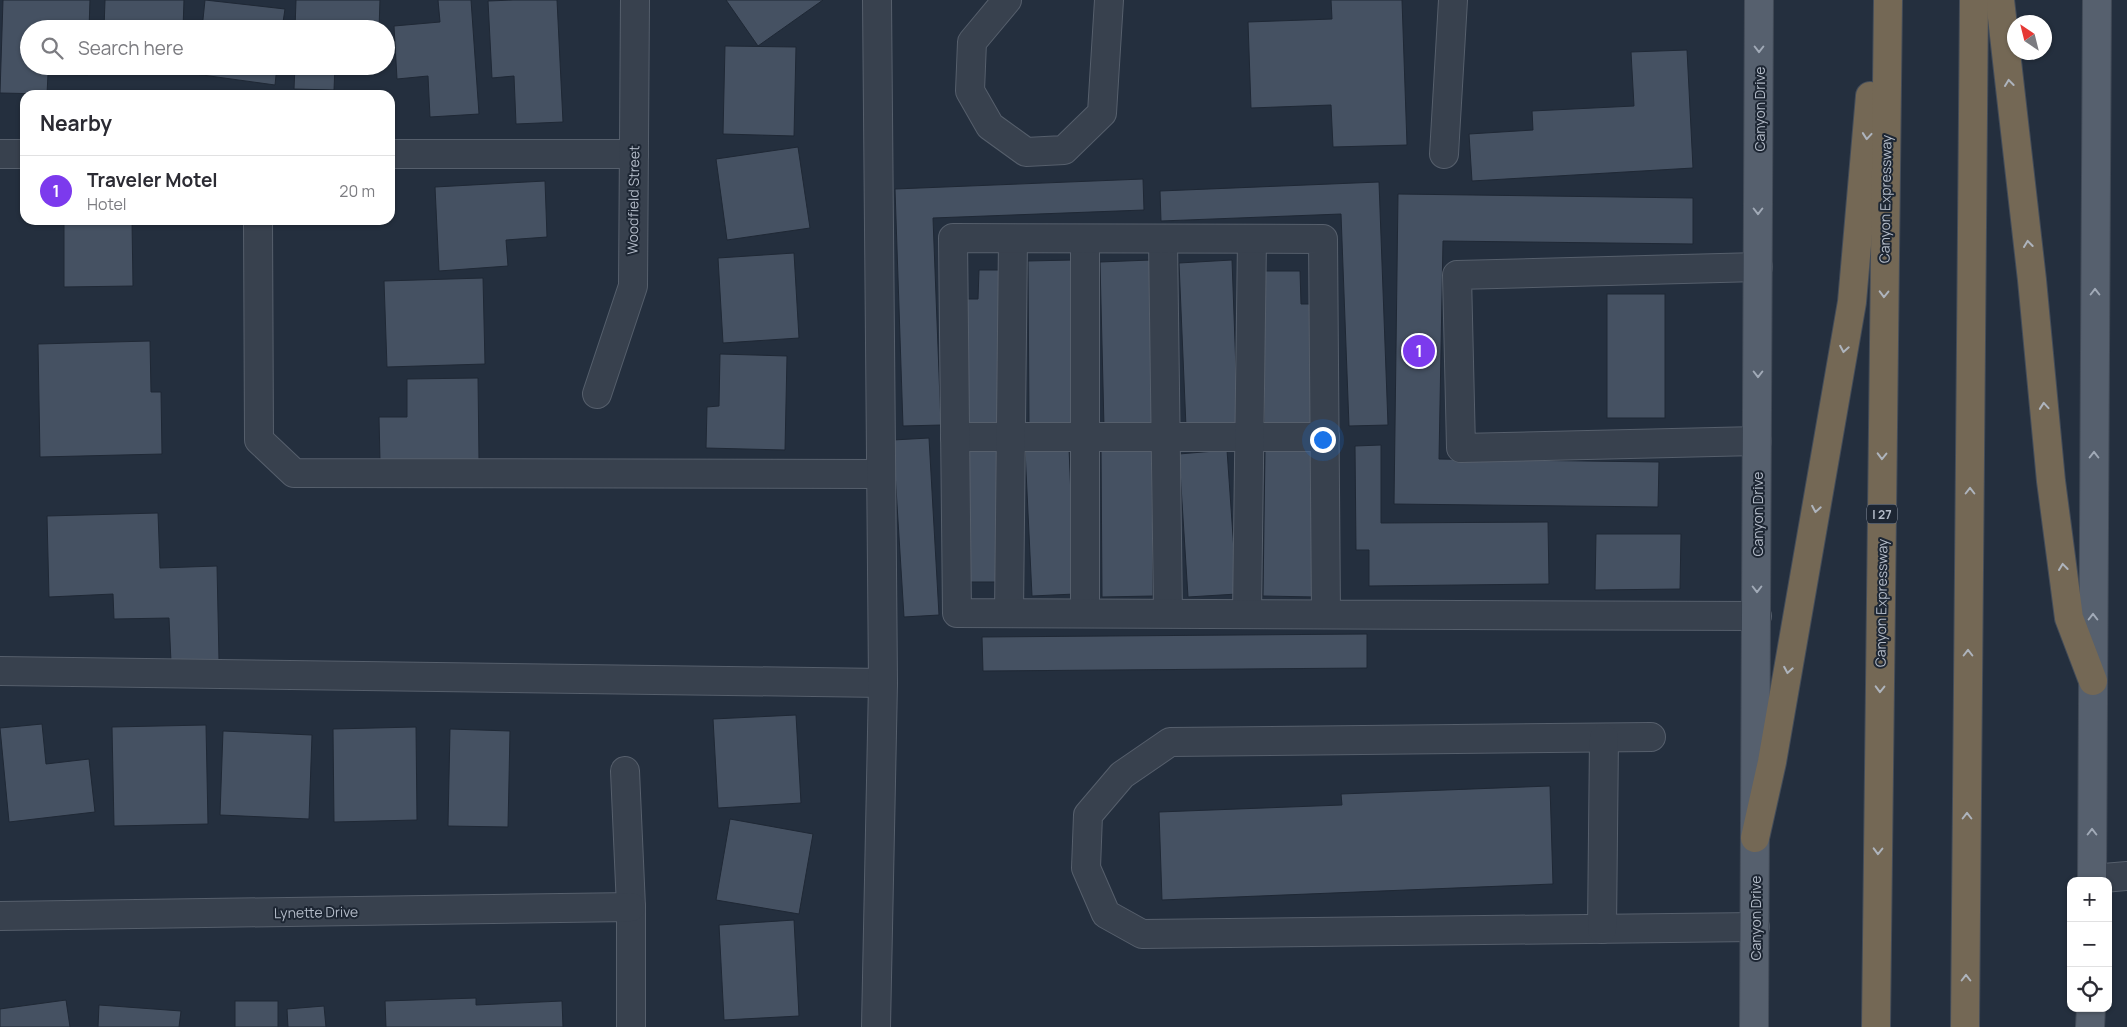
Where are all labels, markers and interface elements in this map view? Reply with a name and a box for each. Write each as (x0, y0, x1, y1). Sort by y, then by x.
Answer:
north arrow (2007, 15, 2052, 60)
search box (20, 20, 395, 75)
icon: search (38, 34, 66, 62)
text: Search here (78, 35, 184, 61)
one-way arrow (1754, 45, 1764, 53)
street label: Canyon Drive (1750, 66, 1769, 152)
one-way arrow (2004, 78, 2015, 86)
text: Nearby (40, 109, 112, 137)
one-way arrow (1862, 132, 1873, 140)
street label: Canyon Expressway (1874, 134, 1896, 263)
street label: Woodfield Street (623, 145, 643, 255)
text: Traveler Motel (87, 167, 218, 193)
text: 1 (52, 180, 60, 202)
text: 20 m (339, 180, 375, 202)
text: Hotel (87, 193, 127, 215)
one-way arrow (1753, 208, 1763, 215)
one-way arrow (2023, 240, 2034, 248)
one-way arrow (2090, 288, 2100, 296)
one-way arrow (1879, 290, 1889, 298)
pin: 1 (1403, 332, 1435, 370)
one-way arrow (1839, 345, 1849, 354)
one-way arrow (1753, 370, 1763, 378)
one-way arrow (2039, 402, 2050, 410)
your location (1310, 427, 1336, 453)
one-way arrow (2089, 450, 2099, 458)
one-way arrow (1877, 452, 1887, 460)
street label: Canyon Drive (1748, 471, 1767, 557)
one-way arrow (1965, 487, 1975, 494)
road number: I 27 (1867, 504, 1897, 524)
one-way arrow (1811, 505, 1821, 514)
street label: Canyon Expressway (1870, 538, 1892, 667)
one-way arrow (2058, 563, 2068, 572)
one-way arrow (1752, 585, 1762, 593)
one-way arrow (2088, 613, 2098, 620)
one-way arrow (1963, 649, 1973, 657)
one-way arrow (1784, 665, 1794, 674)
one-way arrow (1874, 685, 1885, 693)
one-way arrow (1962, 812, 1972, 820)
one-way arrow (2087, 828, 2097, 836)
one-way arrow (1873, 848, 1883, 855)
street label: Canyon Drive (1746, 875, 1765, 961)
map controls (2067, 877, 2112, 1012)
button: + (2067, 877, 2112, 922)
street label: Lynette Drive (274, 902, 358, 922)
button: − (2067, 922, 2112, 967)
button: locate (2067, 967, 2112, 1012)
one-way arrow (1961, 974, 1971, 982)

